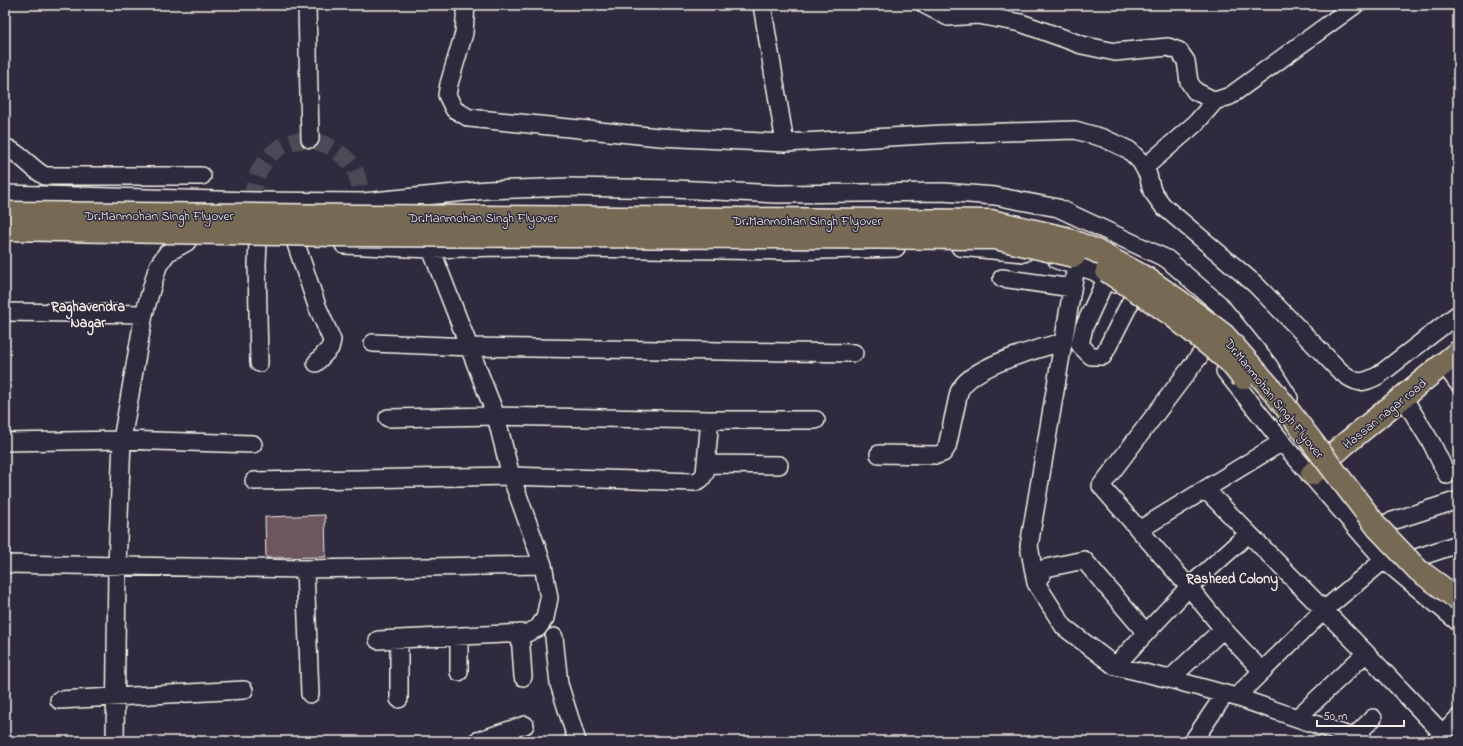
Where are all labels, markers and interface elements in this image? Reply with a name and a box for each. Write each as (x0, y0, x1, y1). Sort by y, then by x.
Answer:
street label: Dr.Manmohan Singh Flyover (84, 207, 234, 227)
street label: Dr.Manmohan Singh Flyover (408, 209, 558, 229)
street label: Dr.Manmohan Singh Flyover (732, 212, 882, 232)
district label: Raghavendra Nagar (50, 297, 125, 336)
street label: Dr.Manmohan Singh Flyover (1218, 334, 1329, 464)
street label: Hassan nagar road (1339, 374, 1432, 455)
district label: Rasheed Colony (1185, 569, 1278, 592)
scale bar (1317, 702, 1404, 728)
text: 50 m (1323, 708, 1347, 726)

